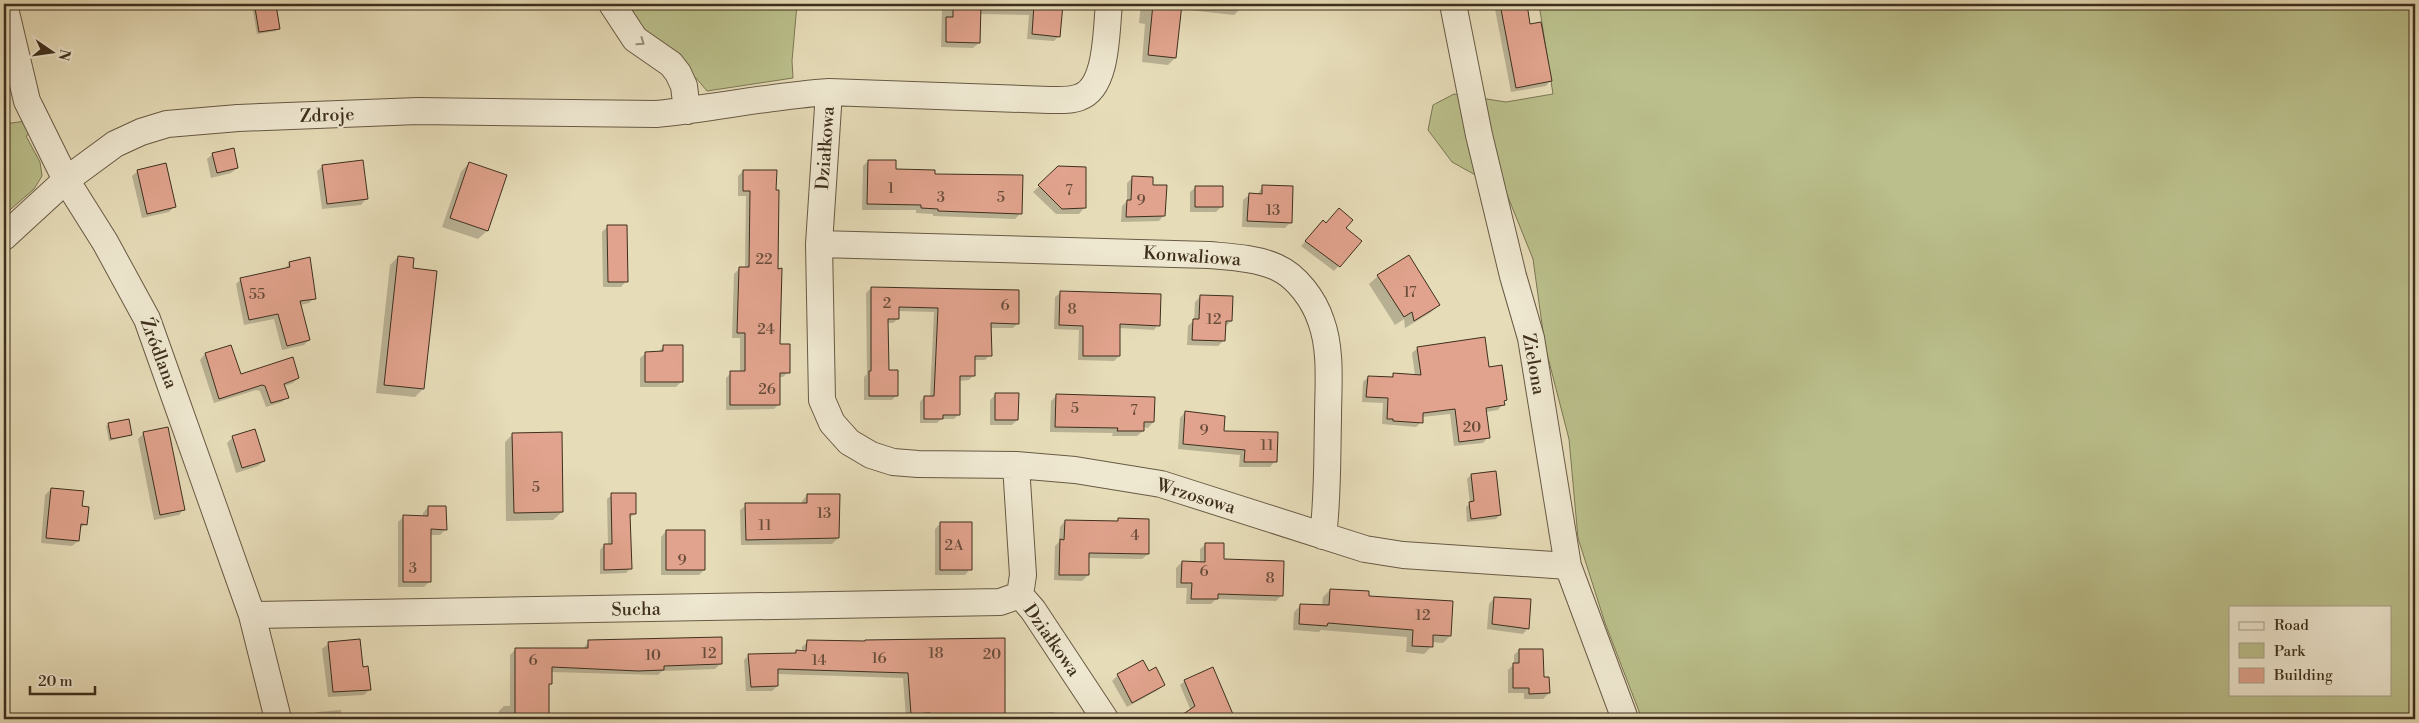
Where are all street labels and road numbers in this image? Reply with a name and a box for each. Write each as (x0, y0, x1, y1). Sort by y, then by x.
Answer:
street label: Zdroje (299, 103, 355, 128)
street label: Działkowa (811, 105, 840, 191)
street label: Konwaliowa (1142, 242, 1243, 271)
street label: Źródlana (135, 315, 183, 393)
street label: Zielona (1517, 332, 1550, 398)
street label: Wrzosowa (1153, 473, 1239, 520)
street label: Sucha (611, 598, 662, 621)
street label: Działkowa (1018, 599, 1085, 682)

